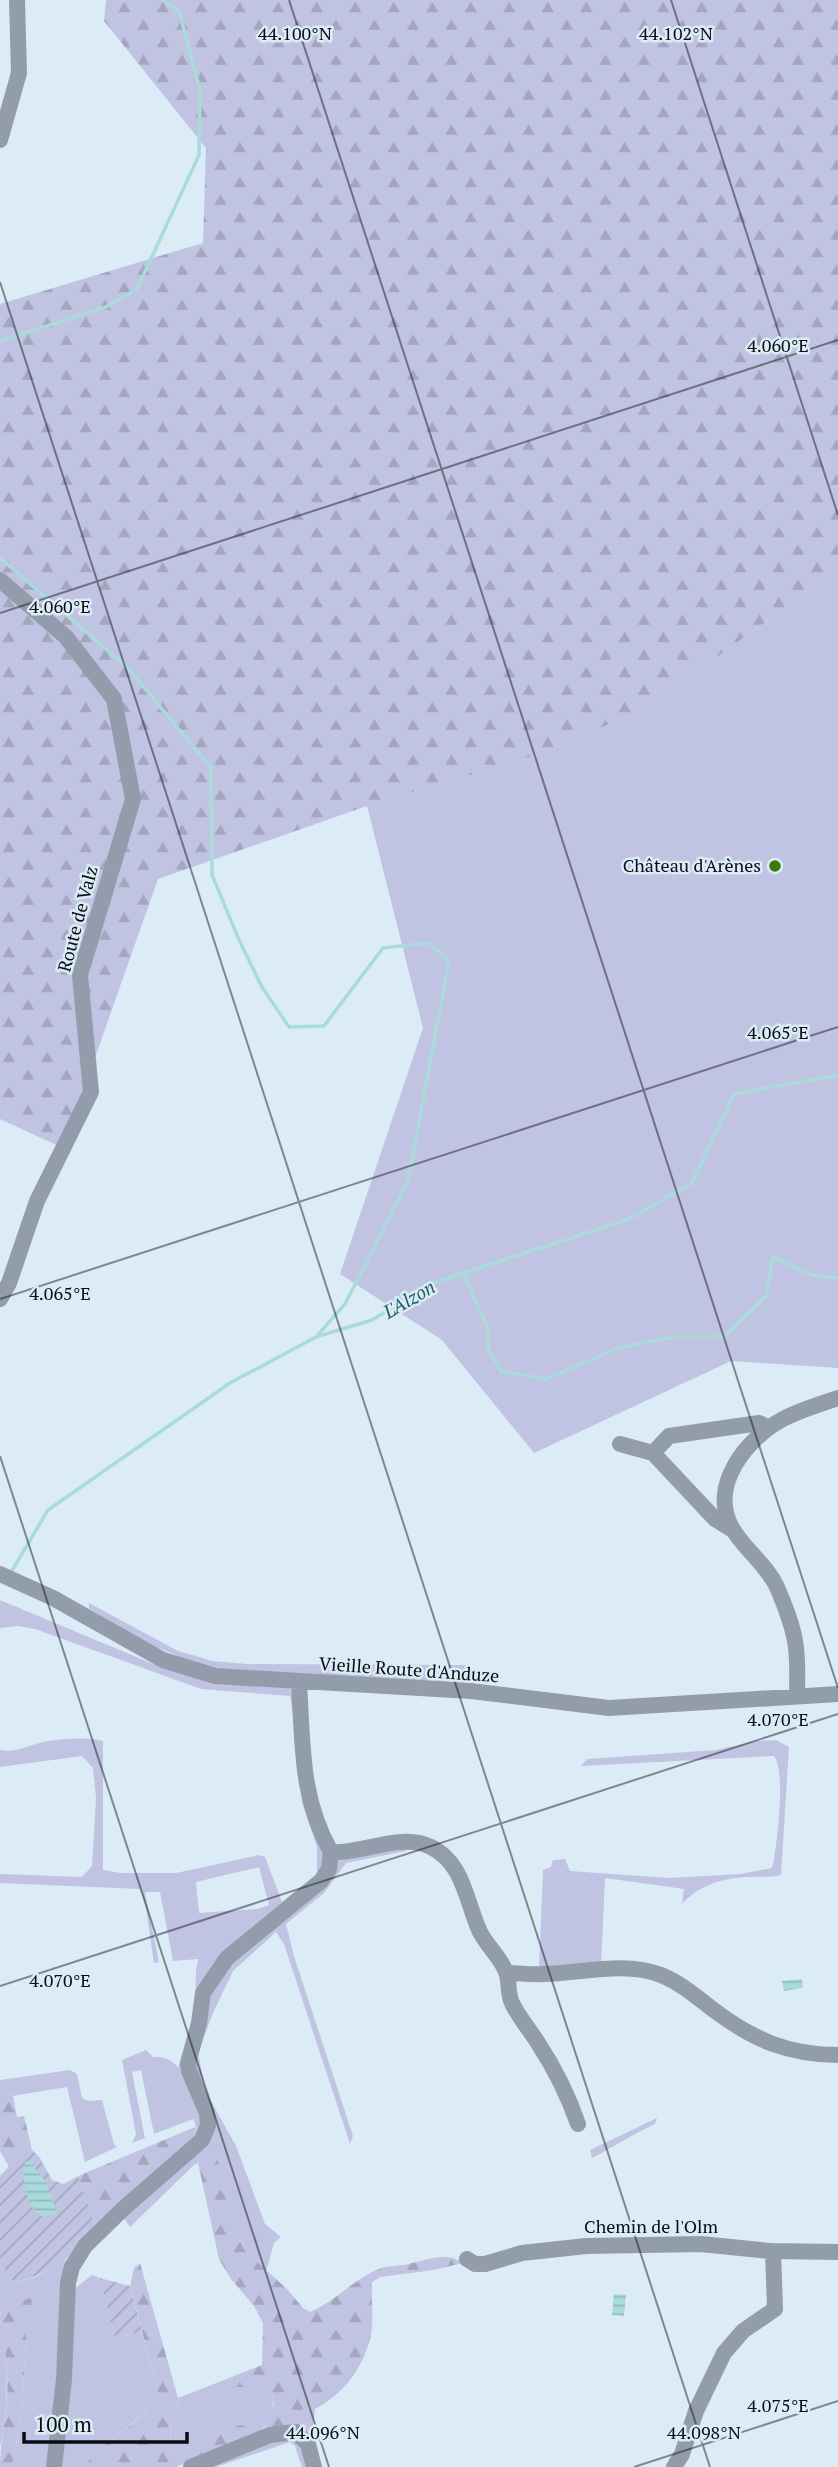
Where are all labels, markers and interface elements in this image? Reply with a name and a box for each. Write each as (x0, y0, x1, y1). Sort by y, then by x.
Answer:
text: 44.100°N (258, 21, 332, 45)
text: 44.102°N (639, 21, 713, 45)
text: 4.060°E (747, 333, 809, 357)
text: 4.060°E (29, 594, 91, 618)
place label: Château d'Arènes (623, 853, 761, 877)
marker: Château d'Arènes (767, 858, 783, 874)
street label: Route de Valz (51, 863, 103, 974)
text: 4.065°E (747, 1020, 809, 1044)
water label: L'Alzon (377, 1274, 439, 1324)
text: 4.065°E (29, 1281, 91, 1305)
street label: Vieille Route d'Anduze (318, 1651, 500, 1687)
text: 4.070°E (747, 1707, 809, 1731)
text: 4.070°E (29, 1968, 91, 1992)
street label: Chemin de l'Olm (584, 2214, 718, 2238)
text: 4.075°E (747, 2393, 809, 2417)
scale bar (24, 2400, 187, 2444)
text: 100 m (35, 2410, 92, 2438)
text: 44.096°N (286, 2420, 360, 2444)
text: 44.098°N (667, 2420, 741, 2444)

